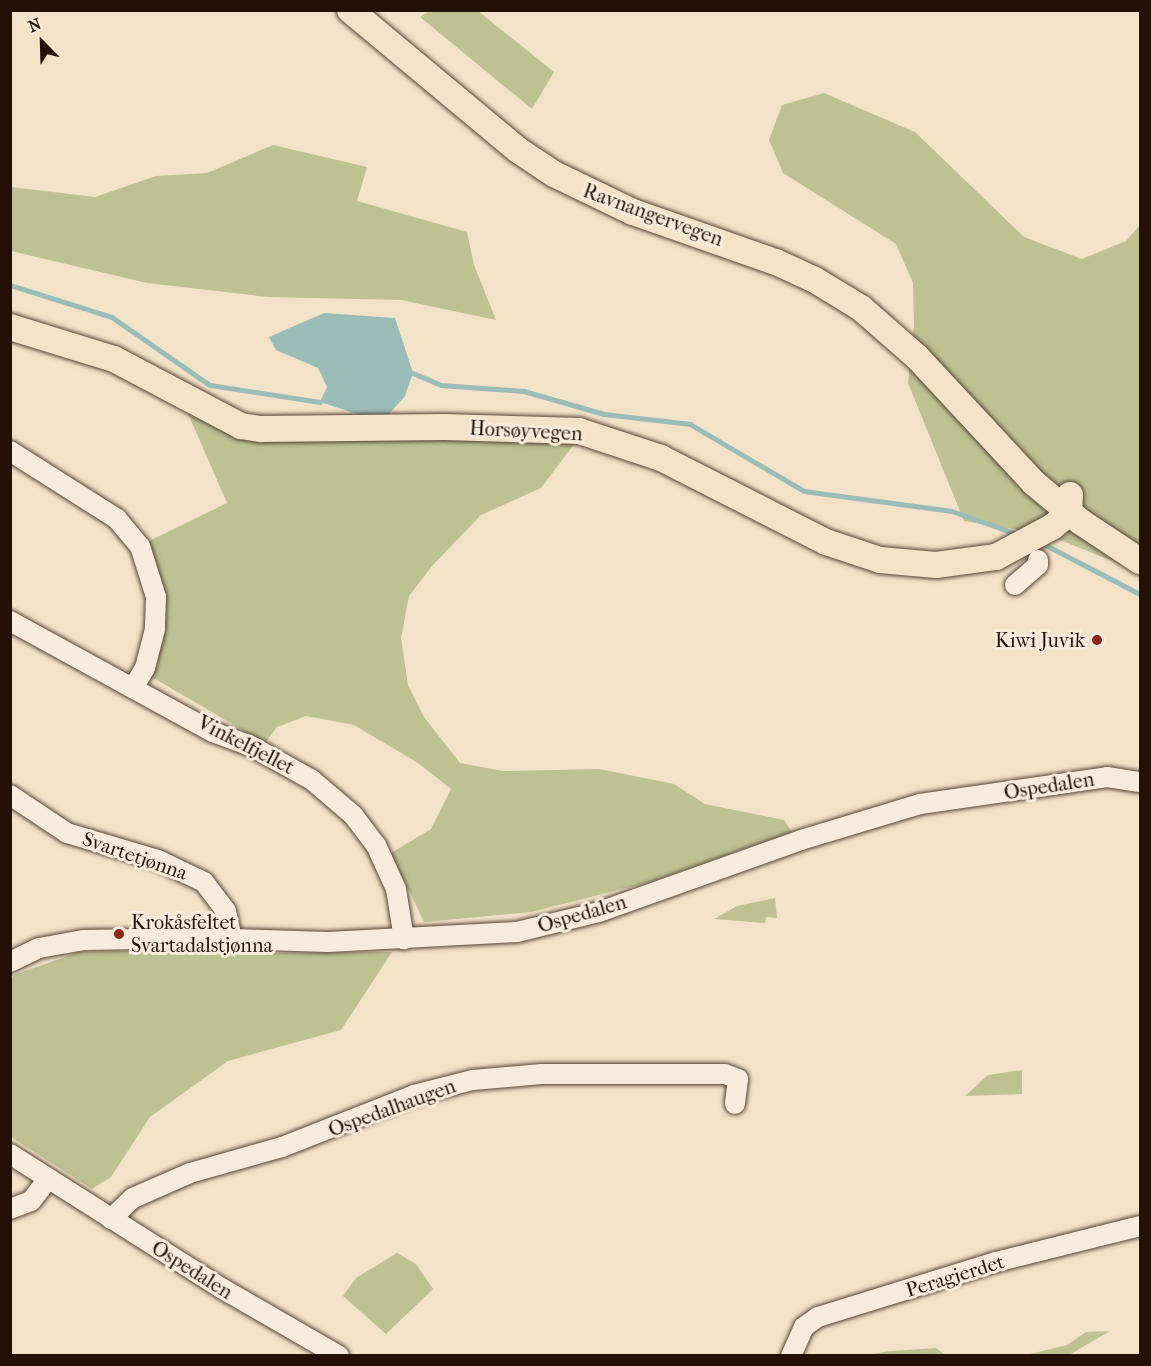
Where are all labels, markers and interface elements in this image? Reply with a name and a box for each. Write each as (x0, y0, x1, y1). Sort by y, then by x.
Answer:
north arrow (12, 12, 72, 72)
text: N (25, 14, 44, 36)
street label: Ravnangervegen (580, 179, 726, 251)
street label: Horsøyvegen (469, 416, 583, 446)
place label: Kiwi Juvik (995, 628, 1085, 652)
marker: Kiwi Juvik (1090, 633, 1104, 647)
street label: Vinkelfjellet (194, 710, 298, 780)
street label: Ospedalen (1002, 767, 1096, 805)
street label: Svartetjønna (79, 827, 191, 885)
street label: Ospedalen (535, 890, 629, 938)
place label: Krokåsfeltet Svartadalstjønna (131, 910, 273, 957)
marker: Krokåsfeltet Svartadalstjønna (112, 927, 126, 941)
street label: Ospedalhaugen (325, 1074, 459, 1142)
street label: Ospedalen (147, 1236, 237, 1304)
street label: Peragjerdet (903, 1250, 1007, 1302)

